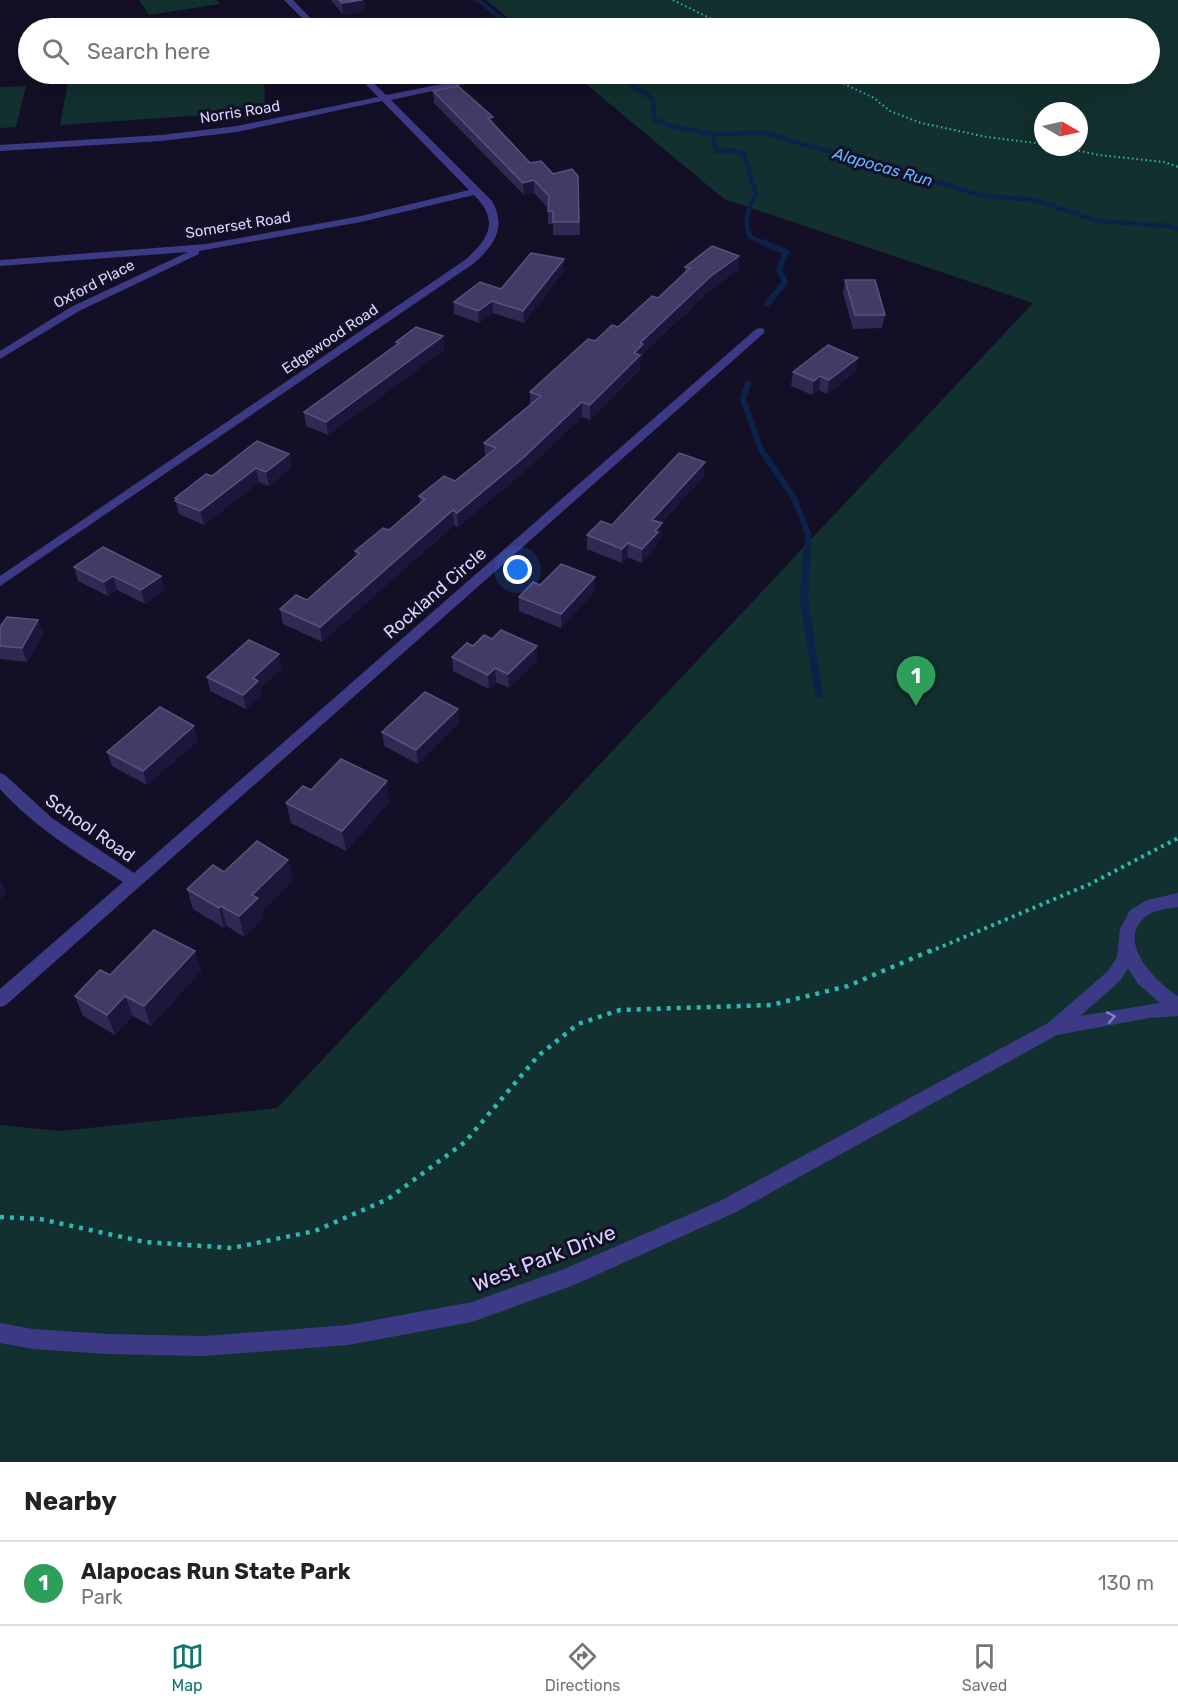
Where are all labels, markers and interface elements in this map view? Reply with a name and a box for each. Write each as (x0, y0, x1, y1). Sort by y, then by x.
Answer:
search box (18, 18, 1160, 84)
icon: search (39, 35, 72, 68)
text: Search here (87, 38, 210, 65)
street label: Norris Road (199, 97, 281, 127)
north arrow (1034, 102, 1088, 156)
water label: Alapocas Run (830, 143, 935, 190)
street label: Somerset Road (184, 208, 292, 242)
street label: Oxford Place (50, 256, 138, 312)
street label: Edgewood Road (278, 300, 382, 378)
street label: Rockland Circle (379, 542, 491, 644)
your location (503, 555, 532, 584)
pin: 1 (896, 656, 936, 706)
street label: School Road (41, 789, 139, 867)
one-way arrow (1107, 1012, 1116, 1024)
street label: West Park Drive (469, 1219, 619, 1297)
text: Nearby (24, 1486, 117, 1517)
text: Alapocas Run State Park (81, 1558, 351, 1585)
text: 1 (39, 1571, 48, 1595)
text: 130 m (1098, 1571, 1154, 1595)
text: Park (81, 1585, 123, 1609)
tab: Map (171, 1640, 204, 1695)
tab: Directions (545, 1640, 621, 1695)
tab: Saved (962, 1640, 1007, 1695)

